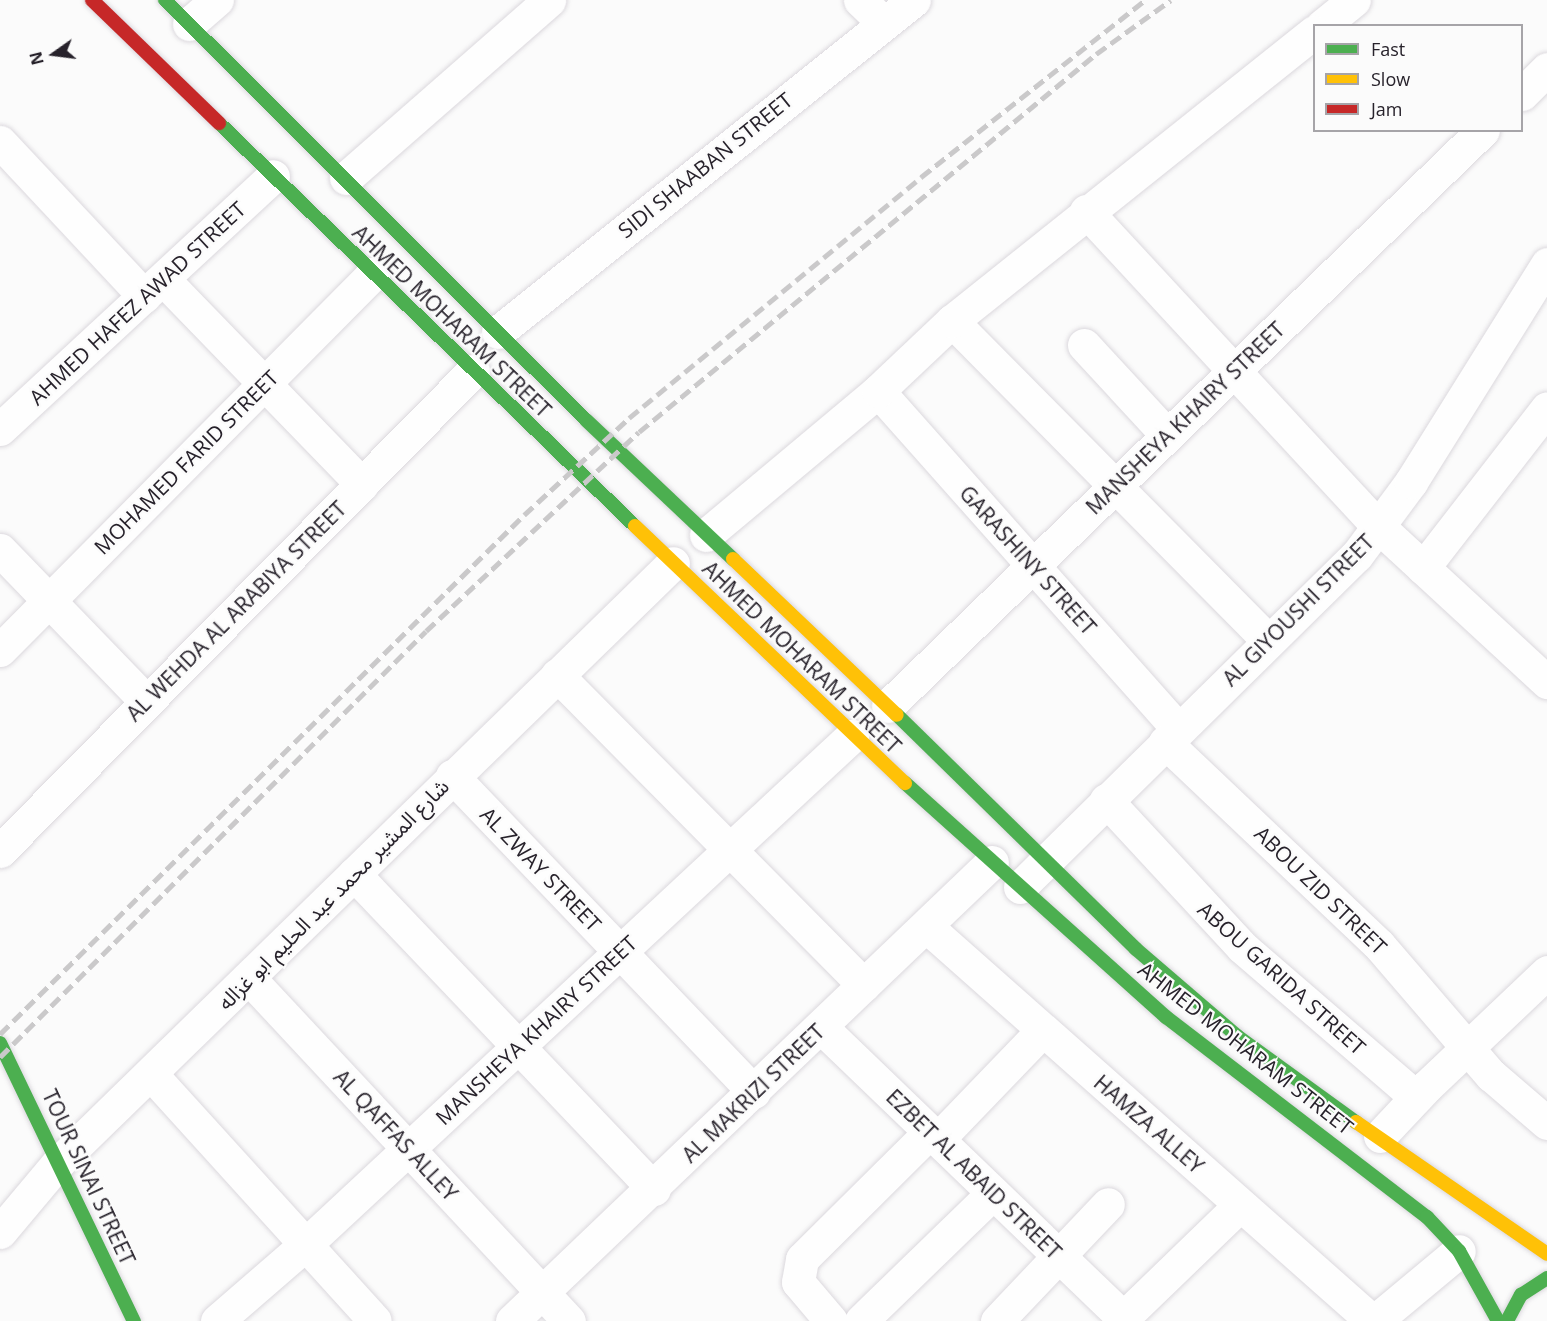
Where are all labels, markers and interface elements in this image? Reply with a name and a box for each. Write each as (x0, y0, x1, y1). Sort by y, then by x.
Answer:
north arrow (24, 24, 84, 84)
legend (1313, 24, 1523, 132)
text: Fast (1371, 37, 1405, 61)
text: N (24, 49, 49, 67)
text: Slow (1371, 67, 1410, 91)
street label: SIDI SHAABAN STREET (613, 87, 797, 243)
text: Jam (1371, 97, 1403, 121)
street label: AHMED HAFEZ AWAD STREET (24, 196, 250, 410)
street label: AHMED MOHARAM STREET (348, 220, 556, 422)
street label: MANSHEYA KHAIRY STREET (1081, 317, 1289, 519)
street label: MOHAMED FARID STREET (89, 365, 283, 559)
street label: GARASHINY STREET (955, 480, 1101, 640)
street label: AL WEHDA AL ARABIYA STREET (121, 496, 351, 726)
street label: AL GIYOUSHI STREET (1217, 529, 1379, 691)
street label: AHMED MOHARAM STREET (698, 556, 906, 758)
street label: شارع المشير محمد عبد الحليم ابو غزاله (212, 773, 454, 1015)
street label: AL ZWAY STREET (475, 802, 607, 936)
street label: ABOU ZID STREET (1250, 821, 1392, 959)
street label: ABOU GARIDA STREET (1193, 896, 1371, 1060)
street label: MANSHEYA KHAIRY STREET (430, 930, 642, 1130)
street label: AHMED MOHARAM STREET (1134, 956, 1358, 1140)
street label: AL MAKRIZI STREET (677, 1019, 829, 1167)
street label: AL QAFFAS ALLEY (329, 1064, 463, 1206)
street label: HAMZA ALLEY (1089, 1070, 1209, 1178)
street label: EZBET AL ABAID STREET (881, 1084, 1067, 1264)
street label: TOUR SINAI STREET (37, 1085, 141, 1269)

